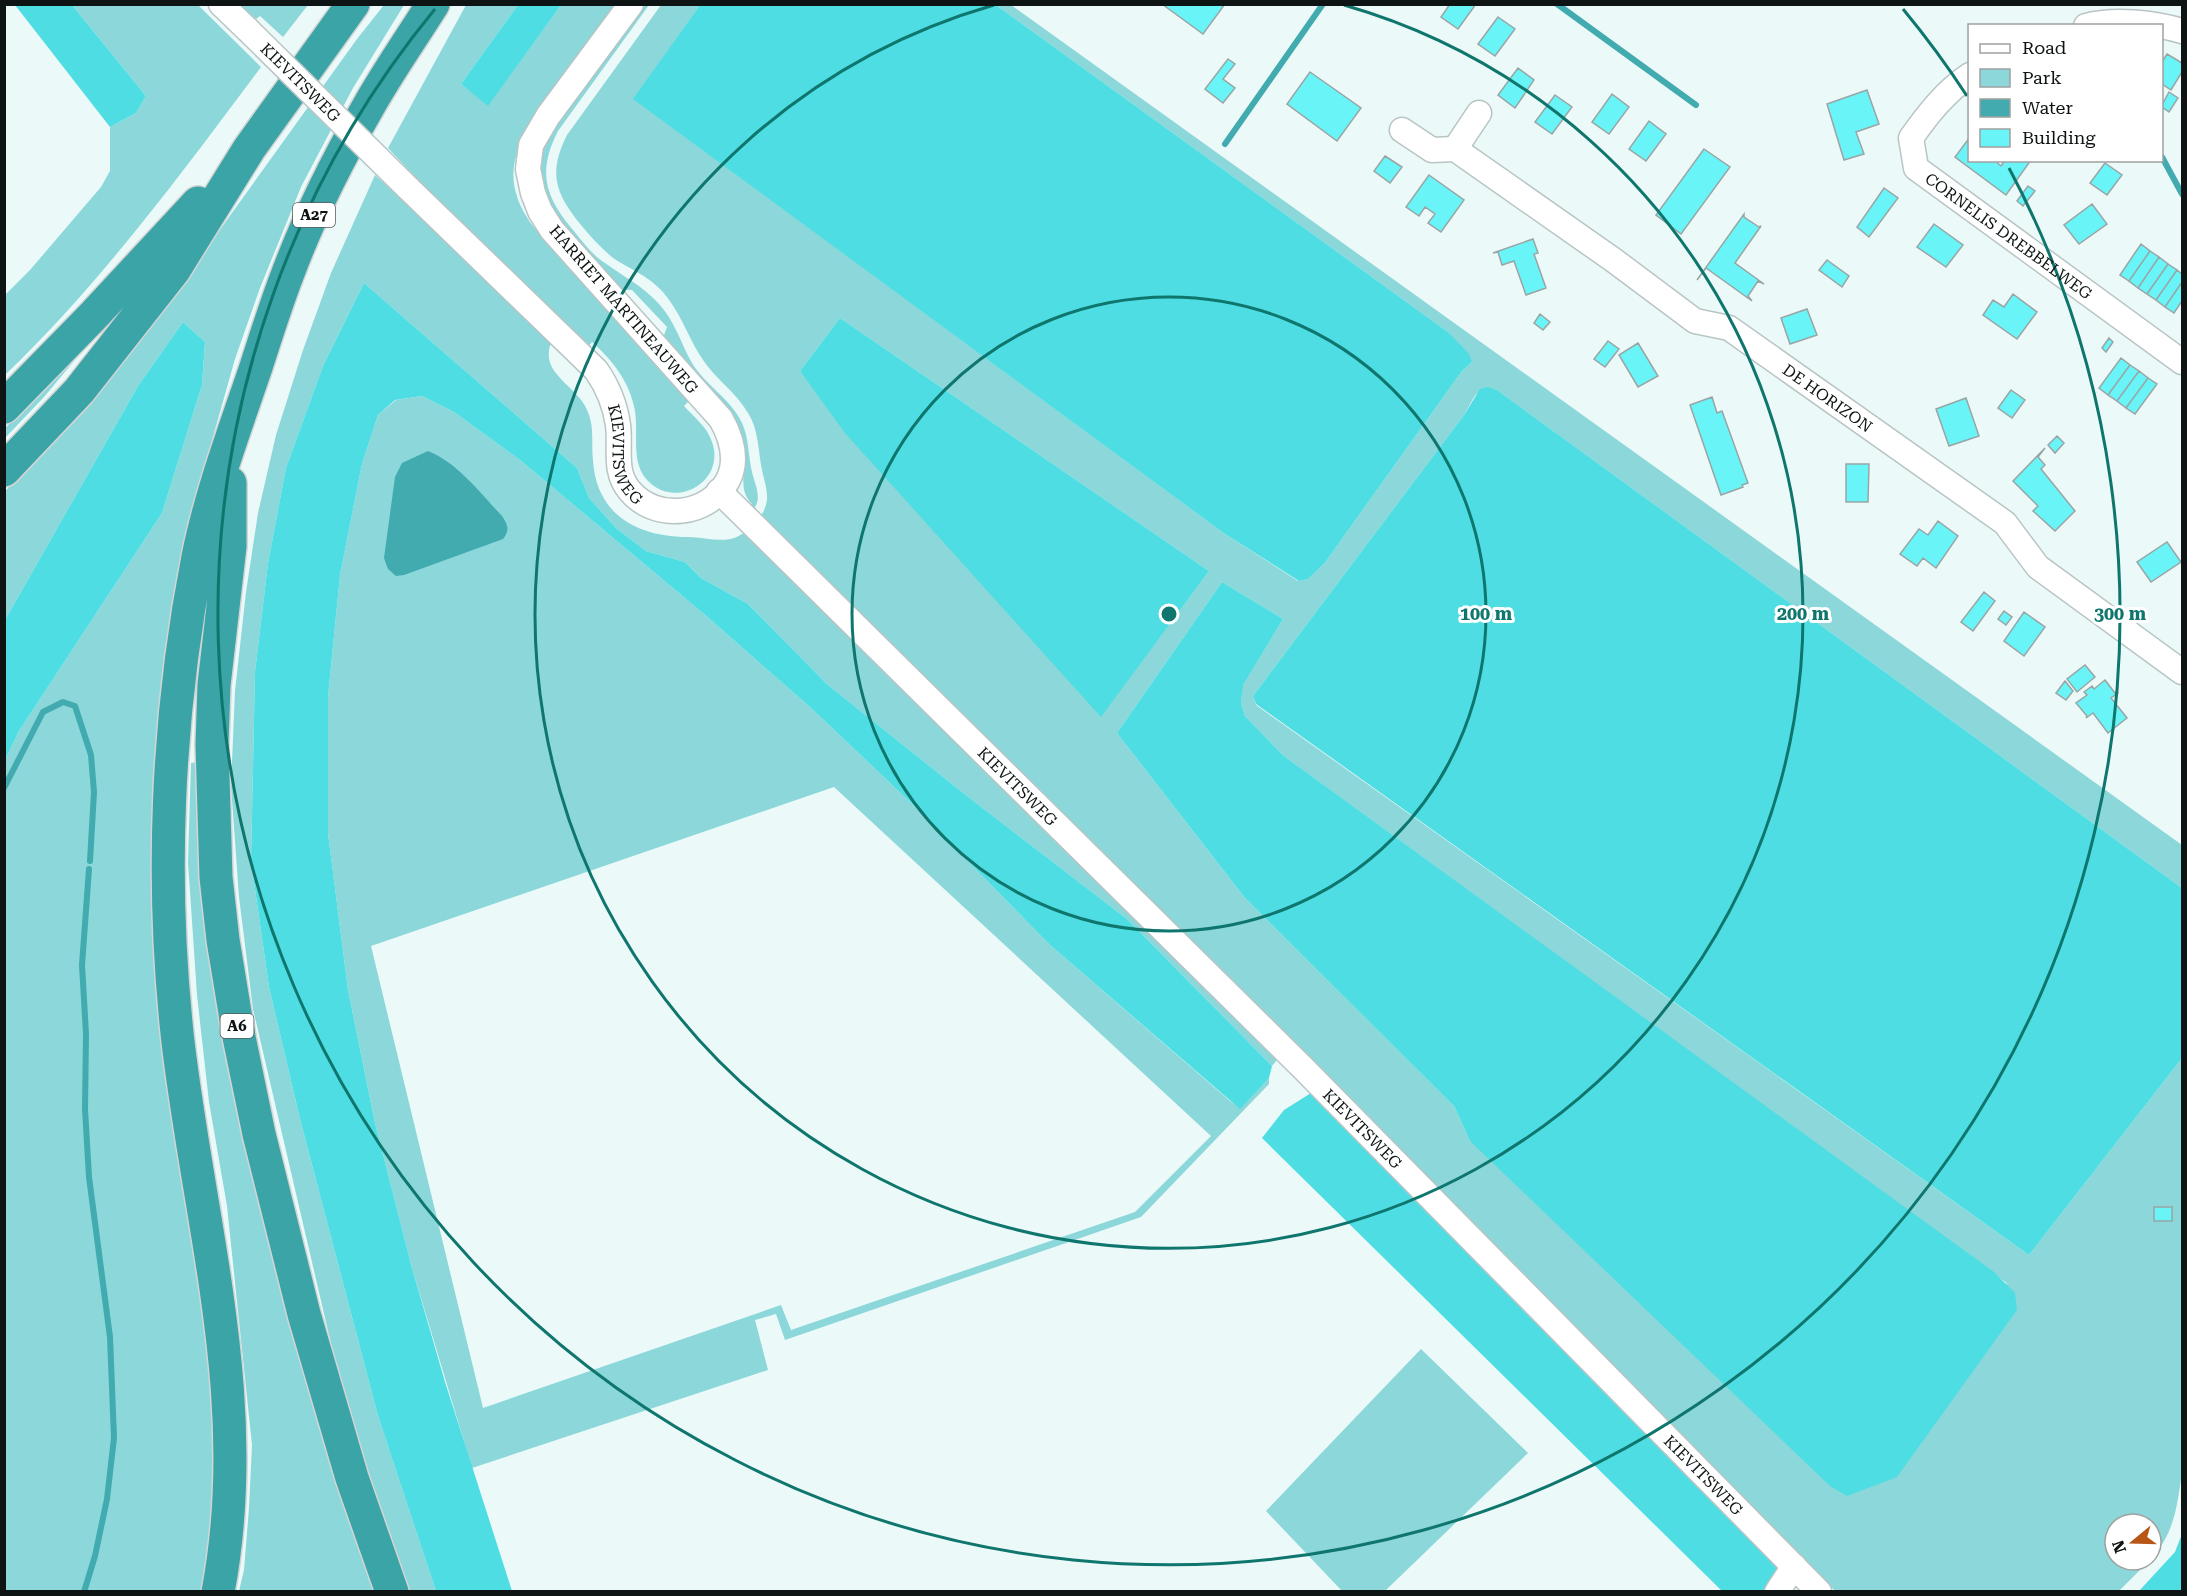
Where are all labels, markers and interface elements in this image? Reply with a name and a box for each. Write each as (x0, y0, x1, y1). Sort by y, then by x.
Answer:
legend (1968, 24, 2163, 162)
text: Road (2022, 37, 2067, 58)
street label: KIEVITSWEG (257, 39, 344, 126)
text: Park (2022, 67, 2062, 88)
text: Water (2022, 97, 2073, 118)
text: Building (2022, 127, 2096, 148)
street label: CORNELIS DREBBELWEG (1921, 169, 2096, 304)
road number: A27 (293, 203, 335, 227)
street label: HARRIET MARTINEAUWEG (545, 221, 702, 398)
street label: DE HORIZON (1779, 360, 1876, 436)
street label: KIEVITSWEG (604, 402, 647, 509)
text: 100 m (1460, 603, 1513, 624)
text: 200 m (1777, 603, 1830, 624)
text: 300 m (2094, 603, 2147, 624)
centre of rings (1159, 604, 1179, 624)
street label: KIEVITSWEG (974, 743, 1062, 830)
road number: A6 (220, 1014, 254, 1038)
street label: KIEVITSWEG (1319, 1085, 1406, 1173)
street label: KIEVITSWEG (1660, 1431, 1747, 1519)
north arrow (2103, 1512, 2163, 1572)
text: N (2108, 1538, 2130, 1556)

